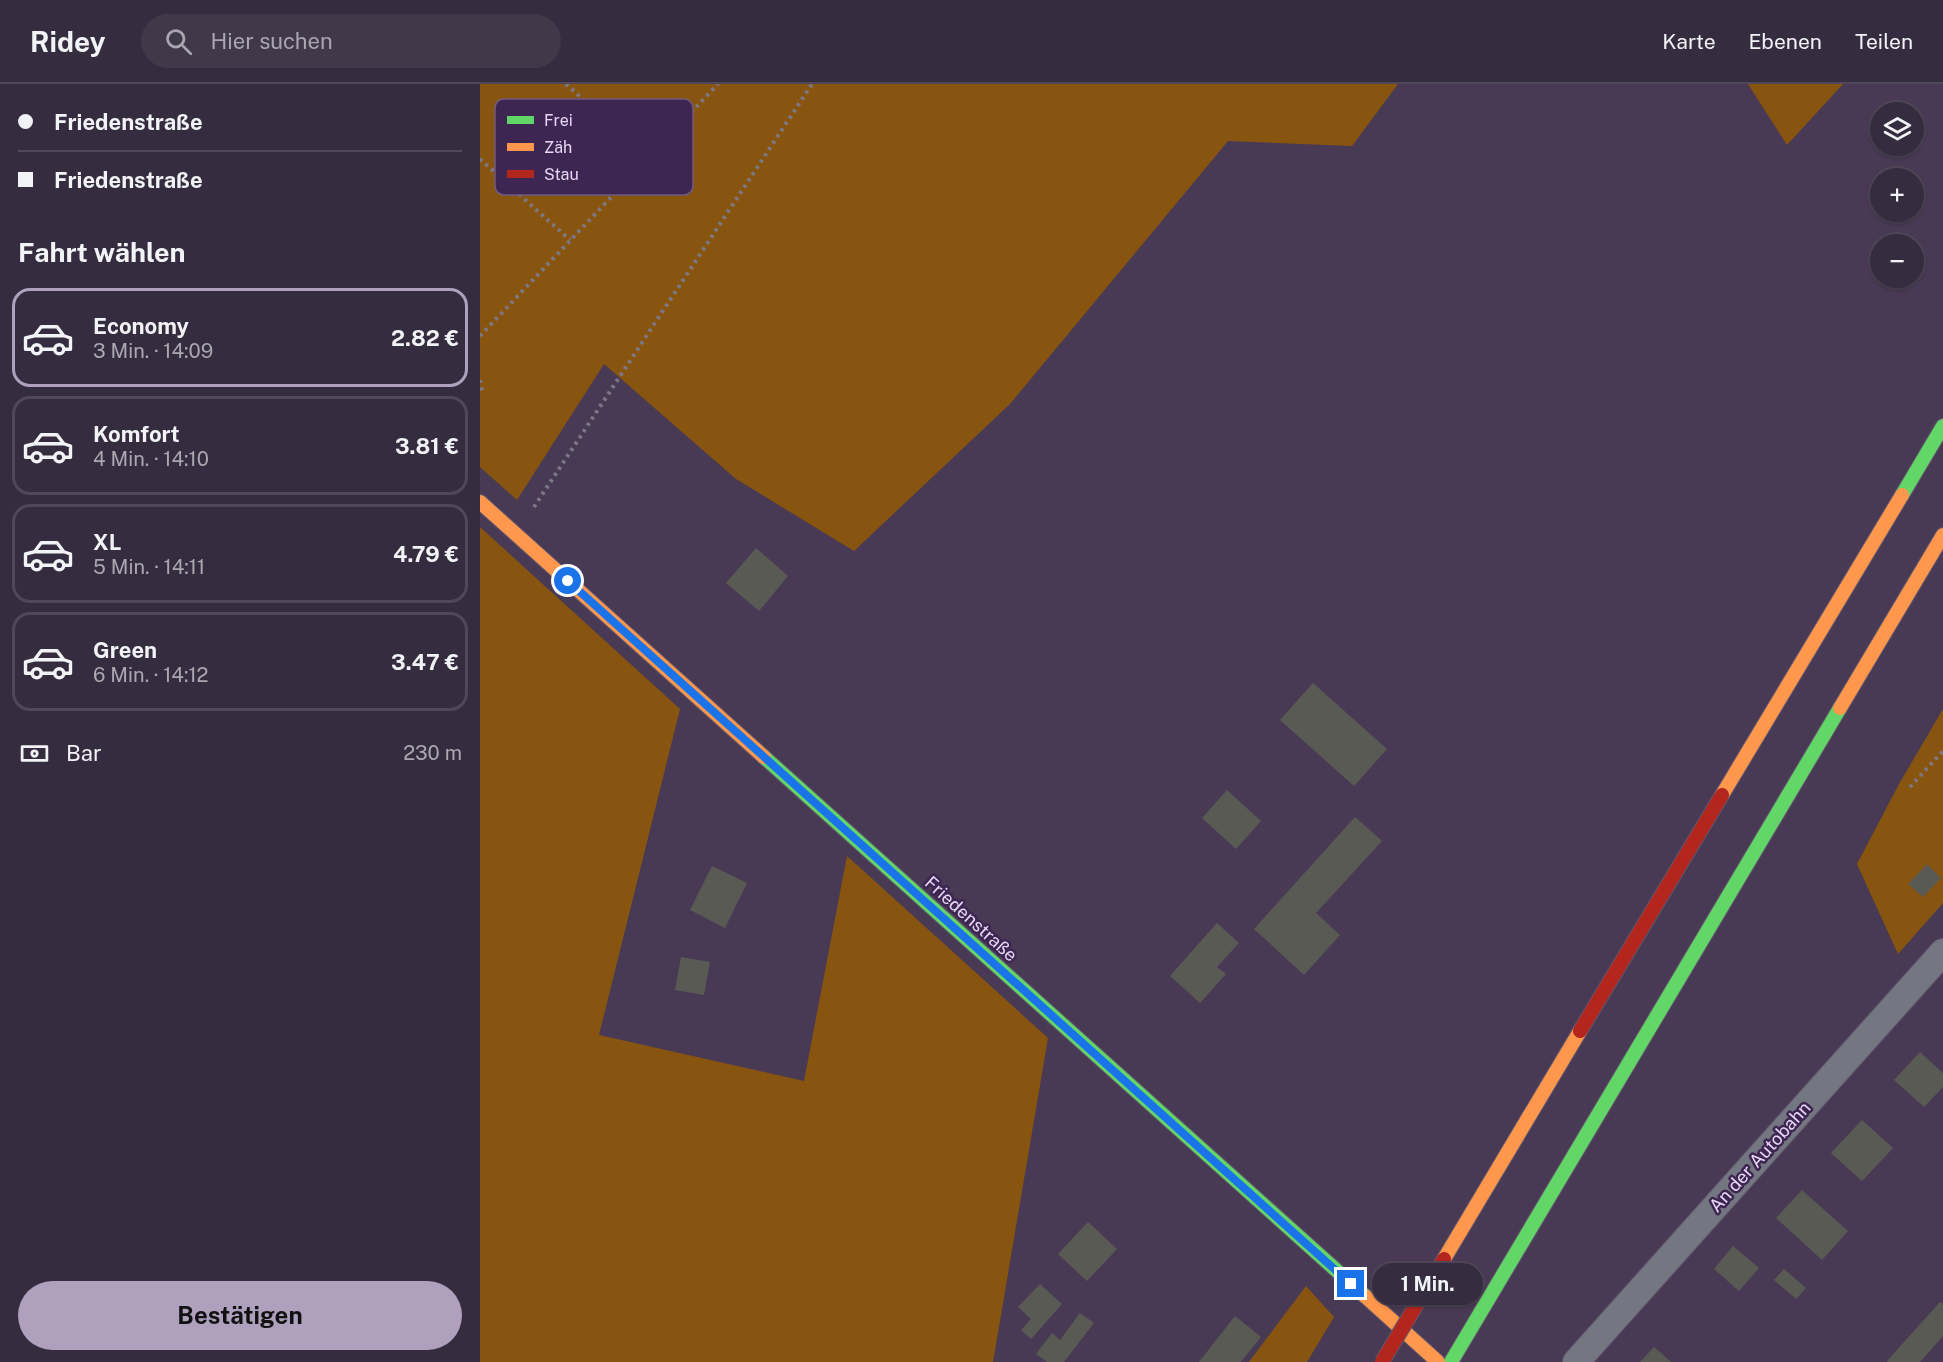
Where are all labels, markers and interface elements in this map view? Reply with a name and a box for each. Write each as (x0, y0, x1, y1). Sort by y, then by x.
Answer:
search box (141, 14, 561, 68)
text: Ridey (30, 25, 105, 58)
icon: search (162, 25, 195, 58)
text: Hier suchen (210, 28, 333, 54)
text: Karte (1662, 29, 1716, 54)
text: Ebenen (1749, 29, 1822, 54)
text: Teilen (1855, 29, 1913, 54)
legend (495, 99, 693, 195)
map controls (1870, 102, 1924, 288)
button: layers (1870, 102, 1924, 156)
text: Friedenstraße (54, 109, 203, 135)
text: Frei (544, 111, 573, 130)
text: Zäh (544, 138, 572, 157)
text: Stau (544, 165, 579, 184)
text: Friedenstraße (54, 167, 203, 193)
button: + (1870, 168, 1924, 222)
button: − (1870, 234, 1924, 288)
text: Fahrt wählen (18, 236, 186, 268)
icon: car (21, 311, 75, 365)
text: Economy (93, 313, 189, 339)
text: 2.82 € (391, 325, 459, 351)
text: 3 Min. · 14:09 (93, 339, 213, 363)
icon: car (21, 419, 75, 473)
text: Komfort (93, 421, 180, 447)
text: 3.81 € (395, 433, 459, 459)
text: 4 Min. · 14:10 (93, 447, 209, 471)
icon: car (21, 527, 75, 581)
text: XL (93, 529, 121, 555)
text: 4.79 € (393, 541, 459, 567)
text: 5 Min. · 14:11 (93, 555, 205, 579)
route start (554, 567, 581, 594)
icon: car (21, 635, 75, 689)
text: Green (93, 637, 157, 663)
text: 3.47 € (391, 649, 459, 675)
text: 6 Min. · 14:12 (93, 663, 208, 687)
icon: cash (18, 737, 51, 770)
text: Bar (66, 740, 102, 766)
text: 230 m (403, 741, 462, 765)
street label: Friedenstraße (921, 872, 1022, 966)
street label: An der Autobahn (1705, 1097, 1815, 1216)
callout: 1 Min. (1372, 1263, 1483, 1305)
route end (1337, 1270, 1364, 1297)
text: 1 Min. (1400, 1272, 1455, 1296)
button: Bestätigen (18, 1281, 462, 1350)

